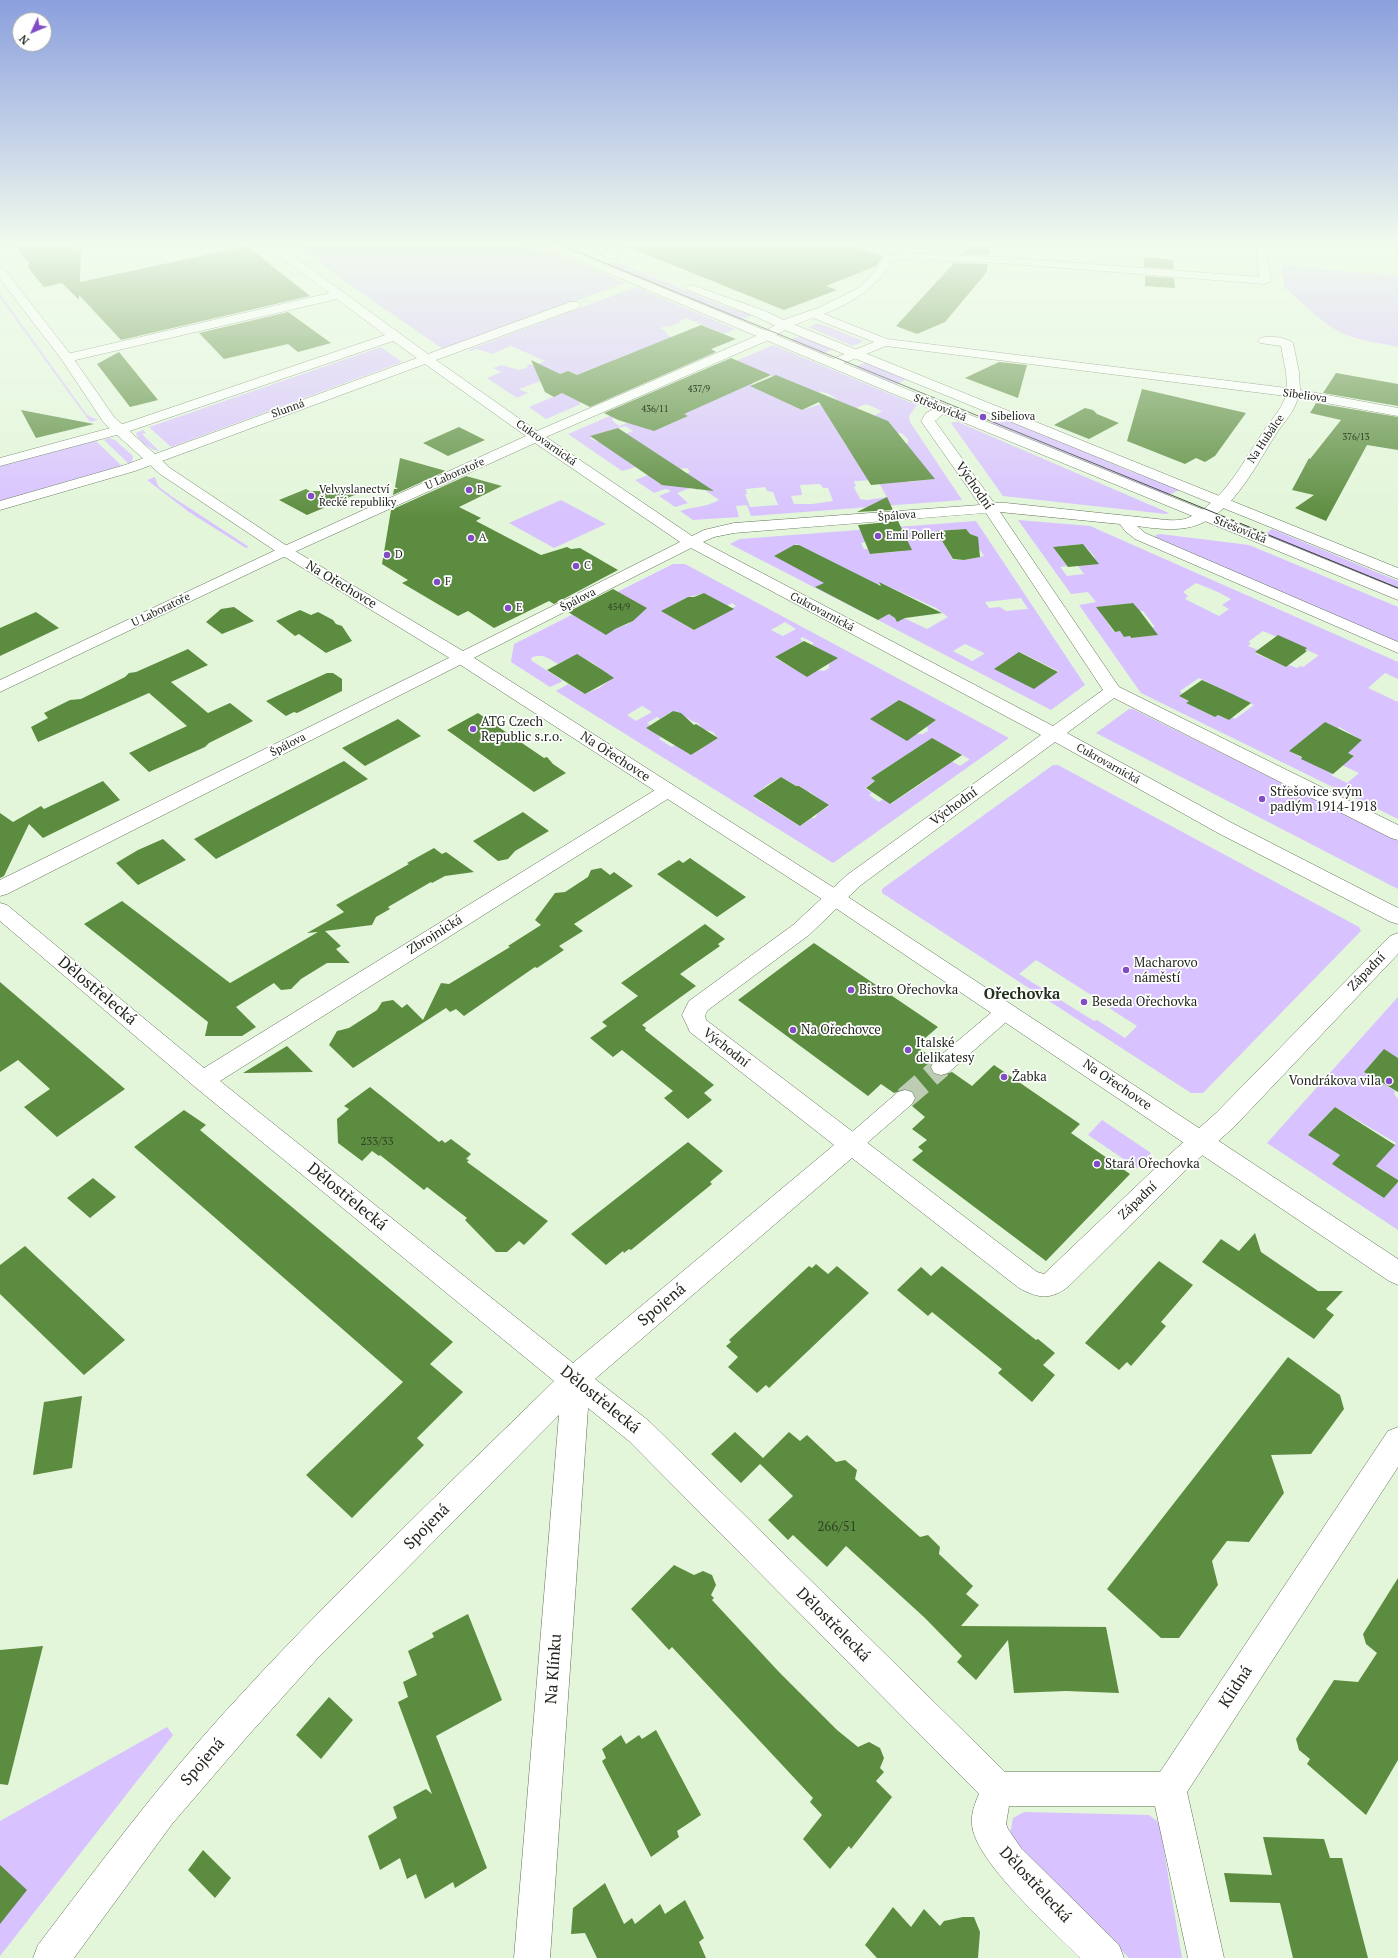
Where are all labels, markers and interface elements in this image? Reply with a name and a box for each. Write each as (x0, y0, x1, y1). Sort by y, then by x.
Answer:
north arrow (12, 12, 52, 52)
text: N (16, 32, 32, 48)
house number: 437/9 (688, 384, 710, 394)
street label: Sibeliova (1282, 386, 1328, 406)
street label: Střešovická (912, 391, 968, 425)
street label: Slunná (270, 397, 306, 421)
house number: 436/11 (641, 404, 669, 414)
place label: Sibeliova (991, 410, 1035, 424)
marker: Sibeliova (978, 412, 988, 422)
street label: Na Hubálce (1245, 412, 1287, 466)
street label: Cukrovarnická (513, 417, 579, 469)
house number: 376/13 (1342, 432, 1370, 442)
street label: U Laboratoře (423, 455, 487, 493)
street label: Východní (952, 459, 996, 513)
place label: Velvyslanectví Řecké republiky (319, 483, 396, 509)
place label: B (477, 483, 484, 497)
marker: B (464, 485, 474, 495)
marker: Velvyslanectví Řecké republiky (306, 491, 316, 501)
street label: Špálova (877, 508, 917, 524)
street label: Střešovická (1212, 513, 1268, 547)
place label: Emil Pollert (886, 529, 944, 543)
place label: A (479, 531, 487, 545)
marker: Emil Pollert (873, 531, 883, 541)
marker: A (466, 533, 476, 543)
place label: D (395, 548, 403, 562)
marker: D (382, 550, 392, 560)
street label: Na Ořechovce (303, 558, 379, 612)
place label: C (584, 559, 591, 573)
marker: C (571, 561, 581, 571)
place label: F (445, 575, 451, 589)
marker: F (432, 577, 442, 587)
street label: Špálova (558, 585, 598, 615)
street label: U Laboratoře (130, 590, 192, 630)
street label: Cukrovarnická (788, 590, 856, 634)
place label: E (516, 601, 522, 615)
house number: 454/9 (608, 602, 630, 612)
marker: E (503, 603, 513, 613)
place label: ATG Czech Republic s.r.o. (481, 714, 563, 745)
marker: ATG Czech Republic s.r.o. (468, 724, 478, 734)
street label: Na Ořechovce (577, 729, 653, 785)
street label: Špálova (268, 730, 308, 760)
street label: Cukrovarnická (1074, 741, 1142, 787)
place label: Střešovice svým padlým 1914-1918 (1270, 784, 1377, 815)
street label: Východní (927, 785, 981, 829)
marker: Střešovice svým padlým 1914-1918 (1257, 794, 1267, 804)
street label: Zbrojnická (405, 912, 465, 958)
street label: Západní (1345, 950, 1389, 994)
street label: Dělostřelecká (54, 953, 140, 1029)
place label: Macharovo náměstí (1134, 955, 1198, 986)
marker: Macharovo náměstí (1121, 965, 1131, 975)
place label: Bistro Ořechovka (859, 982, 958, 998)
marker: Bistro Ořechovka (846, 985, 856, 995)
district label: Ořechovka (984, 986, 1060, 1004)
place label: Beseda Ořechovka (1092, 994, 1197, 1010)
marker: Beseda Ořechovka (1079, 997, 1089, 1007)
place label: Na Ořechovce (801, 1022, 881, 1038)
street label: Východní (700, 1025, 752, 1071)
marker: Na Ořechovce (788, 1025, 798, 1035)
place label: Italské delikatesy (916, 1035, 974, 1066)
marker: Italské delikatesy (903, 1045, 913, 1055)
street label: Na Ořechovce (1080, 1056, 1154, 1114)
place label: Žabka (1012, 1069, 1047, 1085)
marker: Žabka (999, 1072, 1009, 1082)
place label: Vondrákova vila (1289, 1073, 1381, 1089)
marker: Vondrákova vila (1384, 1076, 1394, 1086)
house number: 233/33 (360, 1135, 394, 1149)
place label: Stará Ořechovka (1105, 1156, 1200, 1172)
street label: Dělostřelecká (303, 1159, 391, 1235)
marker: Stará Ořechovka (1092, 1159, 1102, 1169)
street label: Západní (1116, 1179, 1160, 1223)
street label: Spojená (634, 1279, 690, 1331)
street label: Dělostřelecká (556, 1362, 644, 1438)
street label: Spojená (400, 1500, 454, 1554)
house number: 266/51 (817, 1519, 857, 1535)
street label: Dělostřelecká (792, 1584, 874, 1666)
street label: Na Klínku (542, 1633, 566, 1705)
street label: Klidná (1215, 1662, 1257, 1712)
street label: Spojená (177, 1734, 229, 1790)
street label: Dělostřelecká (995, 1843, 1075, 1927)

